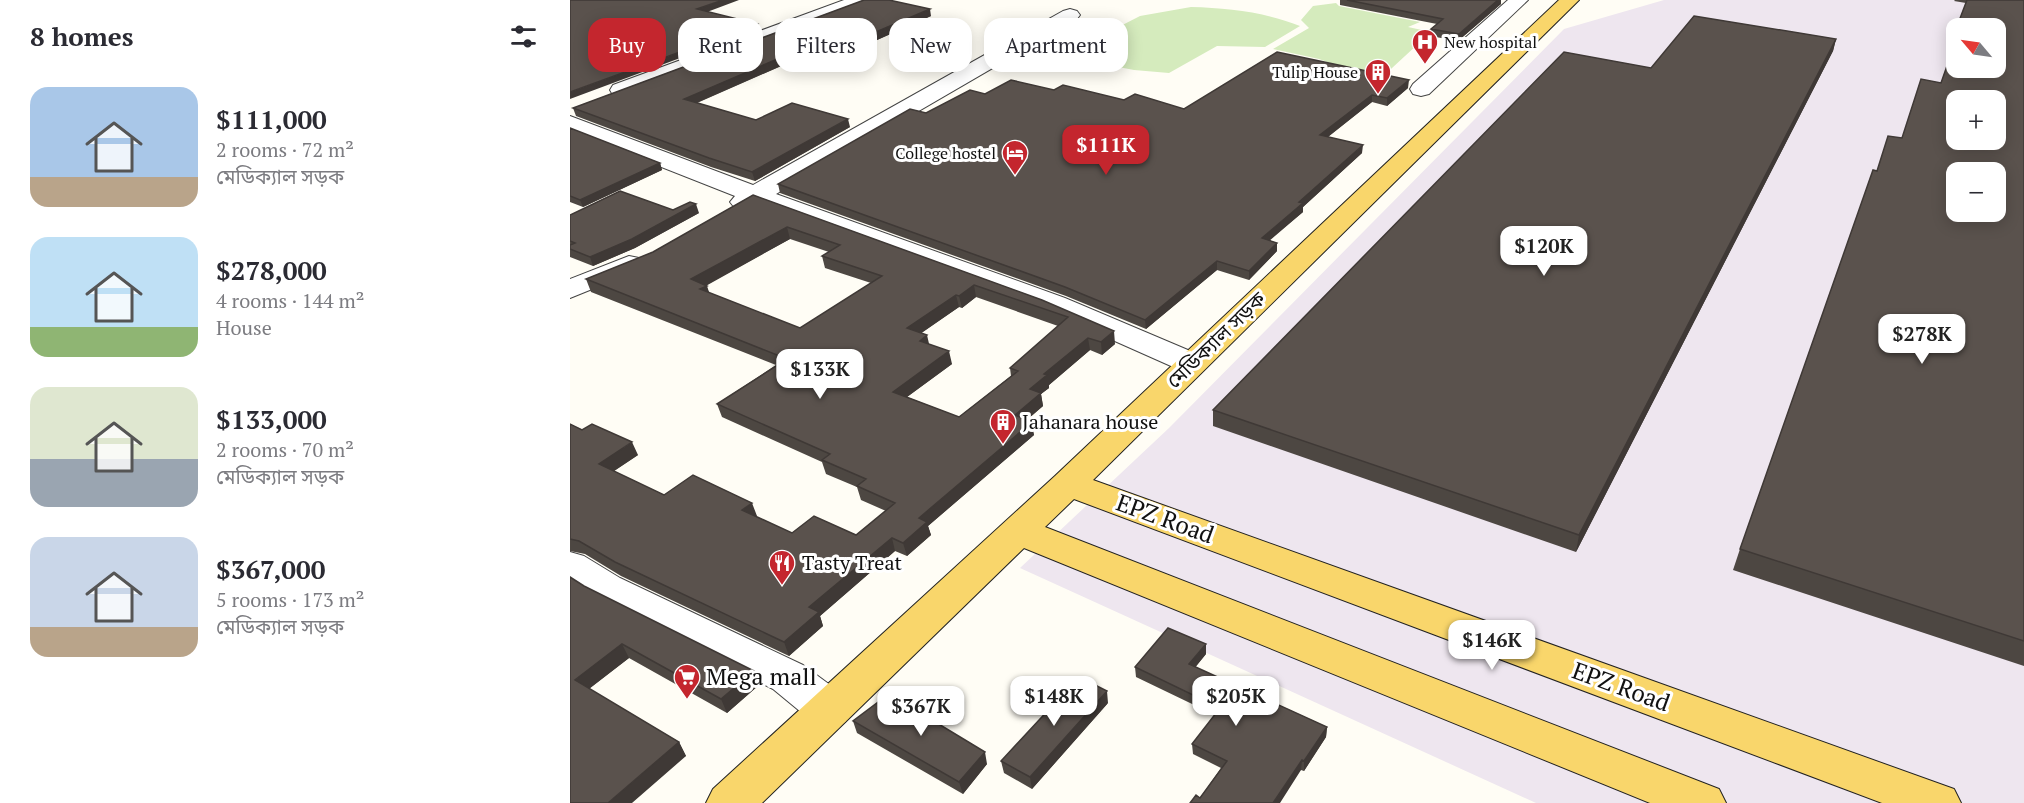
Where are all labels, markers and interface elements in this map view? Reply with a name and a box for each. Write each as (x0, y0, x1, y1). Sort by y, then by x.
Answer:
chip: Buy (588, 18, 666, 72)
chip: Rent (678, 18, 763, 72)
chip: Filters (775, 18, 877, 72)
chip: New (889, 18, 972, 72)
chip: Apartment (984, 18, 1128, 72)
north arrow (1946, 18, 2006, 78)
map controls (1946, 18, 2006, 222)
text: 8 homes (30, 19, 134, 53)
icon: filters (507, 20, 540, 53)
hospital icon: New hospital (1410, 27, 1440, 65)
place label: New hospital (1444, 31, 1537, 53)
building icon: Tulip House (1363, 57, 1393, 95)
place label: Tulip House (1272, 61, 1358, 83)
button: + (1946, 90, 2006, 150)
text: $111,000 (216, 102, 327, 136)
icon: home (78, 111, 150, 183)
pin: $111K (1064, 125, 1148, 176)
text: $111K (1076, 131, 1136, 158)
text: 2 rooms · 72 m² (216, 136, 354, 163)
hotel icon: College hostel (1000, 138, 1030, 176)
place label: College hostel (895, 142, 996, 164)
button: − (1946, 162, 2006, 222)
text: মেডিক্যাল সড়ক (216, 163, 344, 190)
pin: $120K (1502, 226, 1586, 277)
text: $120K (1514, 232, 1574, 259)
text: $278,000 (216, 253, 327, 287)
icon: home (78, 261, 150, 333)
street label: মেডিক্যাল সড়ক (1160, 285, 1272, 394)
text: 4 rooms · 144 m² (216, 287, 364, 314)
text: House (216, 314, 272, 341)
pin: $278K (1880, 314, 1964, 365)
text: $278K (1892, 320, 1952, 347)
pin: $133K (778, 349, 862, 400)
text: $133K (790, 355, 850, 382)
text: $133,000 (216, 402, 327, 436)
building icon: Jahanara house (988, 407, 1018, 445)
place label: Jahanara house (1022, 408, 1158, 435)
icon: home (78, 411, 150, 483)
text: 2 rooms · 70 m² (216, 436, 354, 463)
text: মেডিক্যাল সড়ক (216, 463, 344, 490)
street label: EPZ Road (1112, 486, 1219, 550)
restaurant icon: Tasty Treat (767, 548, 797, 586)
place label: Tasty Treat (802, 549, 903, 576)
text: $367,000 (216, 552, 325, 586)
icon: home (78, 561, 150, 633)
text: 5 rooms · 173 m² (216, 586, 364, 613)
text: মেডিক্যাল সড়ক (216, 613, 344, 640)
pin: $146K (1450, 620, 1534, 671)
text: $146K (1462, 626, 1522, 653)
street label: EPZ Road (1568, 654, 1675, 718)
place label: Mega mall (706, 660, 817, 692)
supermarket icon: Mega mall (672, 662, 702, 700)
pin: $148K (1012, 676, 1096, 727)
pin: $205K (1194, 676, 1278, 727)
text: $148K (1024, 682, 1084, 709)
text: $205K (1206, 682, 1266, 709)
pin: $367K (879, 686, 963, 737)
text: $367K (891, 692, 951, 719)

